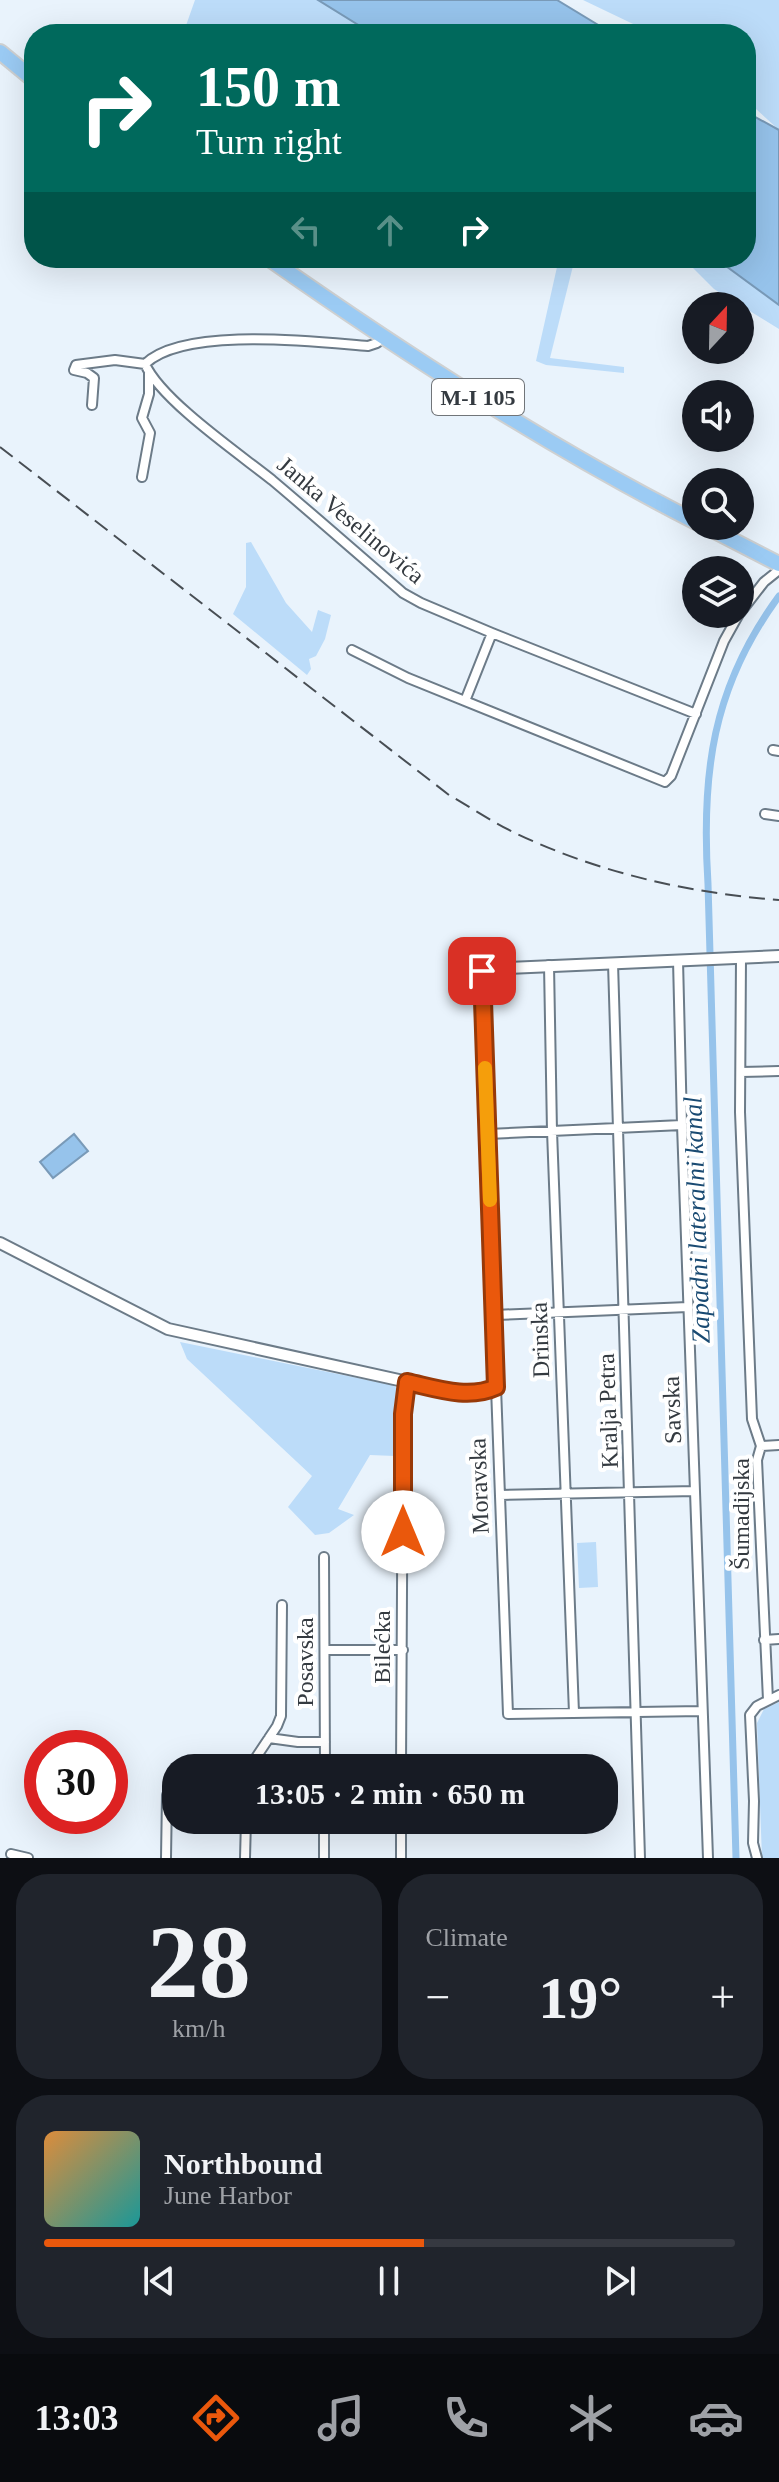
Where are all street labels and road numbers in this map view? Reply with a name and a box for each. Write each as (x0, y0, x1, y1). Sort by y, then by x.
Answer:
road number: M-I 105 (432, 379, 524, 415)
street label: Janka Veselinovića (273, 451, 430, 589)
street label: Drinska (526, 1301, 554, 1378)
street label: Kralja Petra (593, 1353, 623, 1469)
street label: Savska (658, 1375, 686, 1444)
street label: Moravska (464, 1437, 494, 1534)
street label: Šumadijska (728, 1458, 754, 1570)
street label: Bilećka (369, 1610, 395, 1684)
street label: Posavska (292, 1617, 318, 1707)

